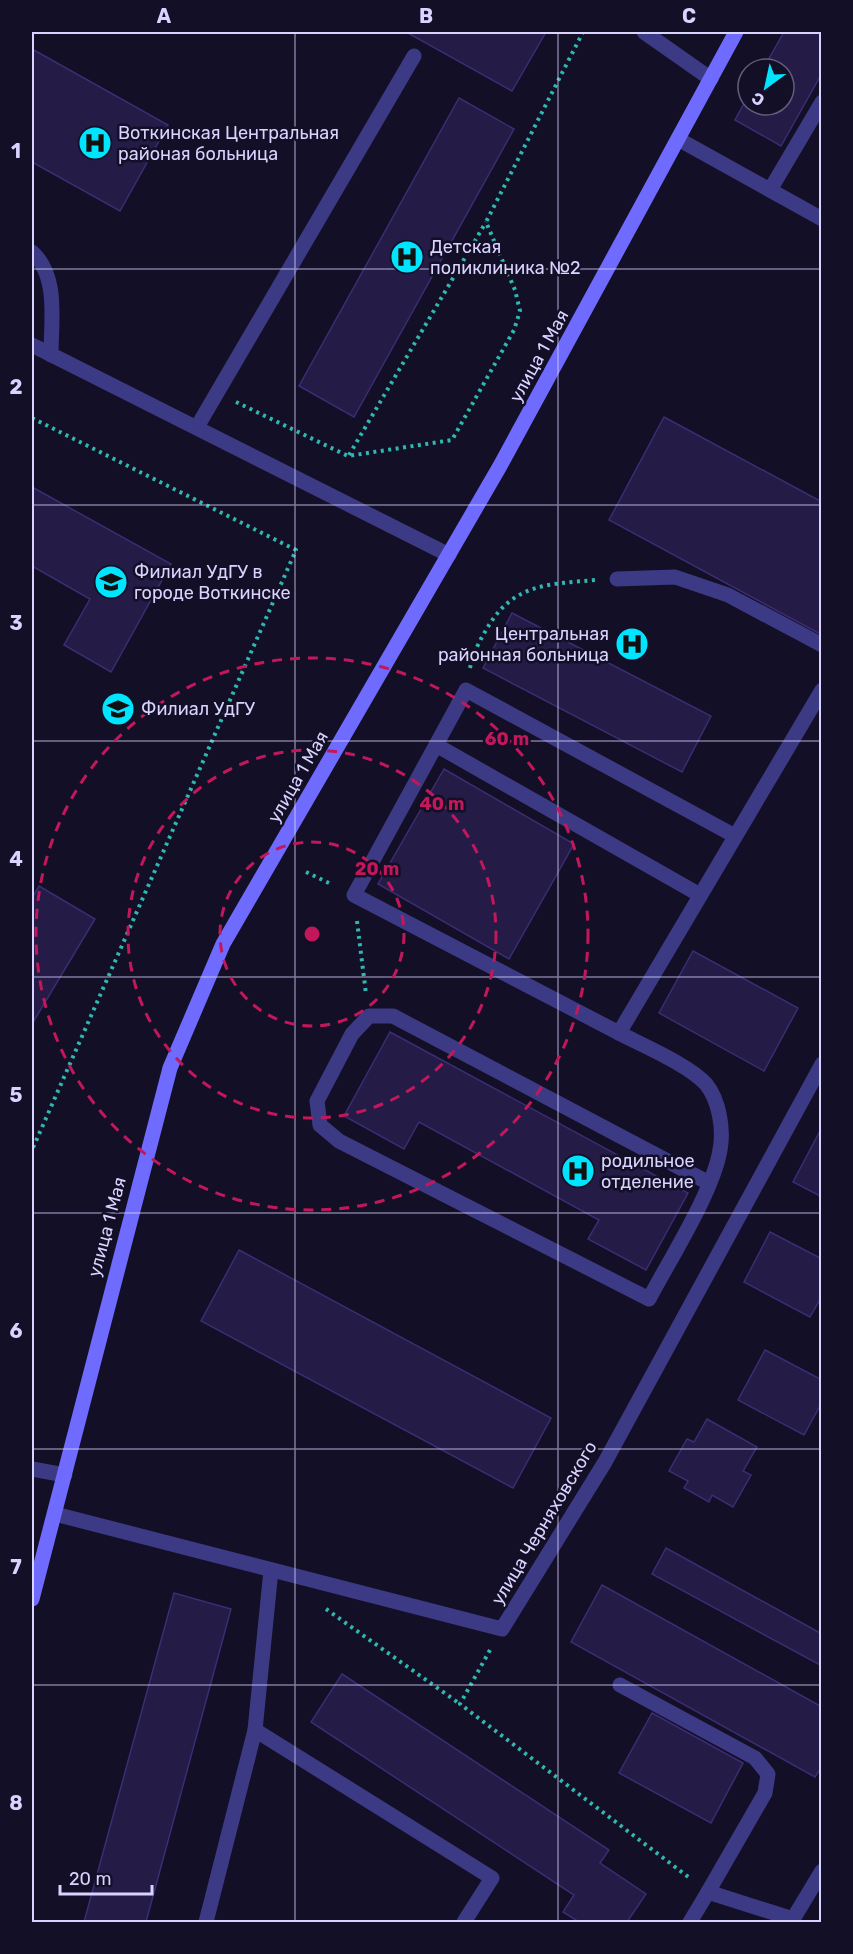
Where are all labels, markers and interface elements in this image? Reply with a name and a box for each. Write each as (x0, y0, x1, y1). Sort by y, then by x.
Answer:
text: A (157, 4, 172, 28)
text: B (419, 4, 433, 28)
text: C (682, 4, 696, 28)
north arrow (736, 57, 796, 117)
text: С (748, 88, 768, 110)
place label: Воткинская Центральная районая больница (118, 122, 339, 165)
hospital icon: Воткинская Центральная районая больница (77, 125, 113, 161)
text: 1 (11, 139, 21, 163)
place label: Детская поликлиника №2 (430, 236, 581, 279)
hospital icon: Детская поликлиника №2 (389, 239, 425, 275)
street label: улица 1 Мая (505, 306, 573, 406)
text: 2 (10, 375, 23, 399)
place label: Филиал УдГУ в городе Воткинске (134, 561, 291, 604)
school or university icon: Филиал УдГУ в городе Воткинске (93, 564, 129, 600)
text: 3 (9, 611, 23, 635)
place label: Центральная районная больница (438, 623, 609, 666)
hospital icon: Центральная районная больница (614, 626, 650, 662)
school or university icon: Филиал УдГУ (100, 691, 136, 727)
place label: Филиал УдГУ (141, 698, 255, 720)
street label: улица 1 Мая (263, 727, 333, 827)
text: 60 m (485, 728, 529, 750)
text: 40 m (420, 793, 464, 815)
text: 4 (9, 847, 23, 871)
text: 20 m (355, 858, 399, 880)
centre of rings (302, 924, 322, 944)
text: 5 (10, 1083, 23, 1107)
place label: родильное отделение (601, 1150, 695, 1193)
hospital icon: родильное отделение (560, 1153, 596, 1189)
street label: улица 1 Мая (83, 1175, 131, 1279)
text: 6 (9, 1319, 23, 1343)
street label: улица Черняховского (486, 1437, 602, 1609)
text: 7 (10, 1555, 22, 1579)
text: 8 (9, 1791, 23, 1815)
scale bar (60, 1858, 152, 1896)
text: 20 m (69, 1868, 111, 1890)

